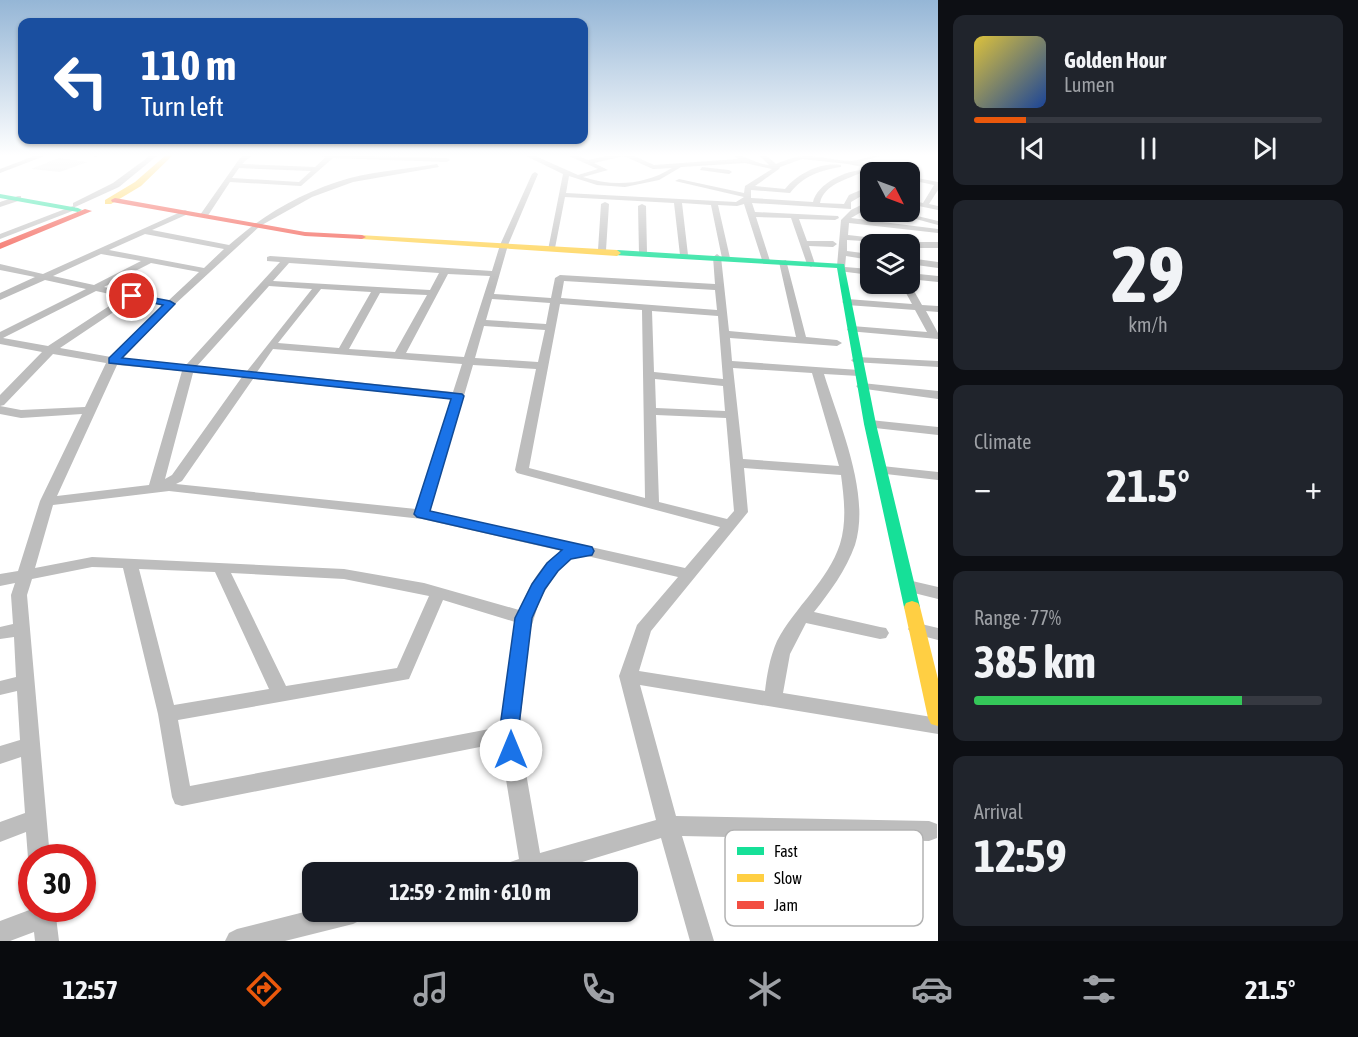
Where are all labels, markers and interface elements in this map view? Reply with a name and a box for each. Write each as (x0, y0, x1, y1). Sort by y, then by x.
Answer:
text: 110 m (141, 41, 236, 89)
icon: left (42, 42, 120, 120)
text: Golden Hour (1064, 47, 1166, 73)
text: Lumen (1064, 73, 1115, 96)
text: Turn left (141, 91, 224, 122)
icon: previous (1016, 132, 1049, 165)
icon: pause (1132, 132, 1165, 165)
icon: next (1248, 132, 1281, 165)
north arrow (860, 162, 920, 222)
map controls (860, 162, 920, 294)
text: 29 (1111, 229, 1185, 319)
button: layers (860, 234, 920, 294)
pin (106, 270, 157, 321)
icon: arrive (115, 279, 148, 312)
text: km/h (1128, 313, 1168, 336)
text: Climate (974, 430, 1031, 453)
text: 21.5° (1106, 460, 1190, 512)
text: − (974, 468, 991, 506)
text: + (1305, 468, 1322, 506)
text: Range · 77% (974, 606, 1061, 629)
text: 385 km (974, 636, 1096, 688)
position arrow (479, 718, 543, 782)
text: Arrival (974, 800, 1023, 823)
legend (725, 830, 923, 926)
text: 12:59 (974, 830, 1067, 882)
text: Fast (774, 842, 798, 860)
speed limit sign: 30 (18, 844, 96, 922)
text: Slow (774, 869, 802, 887)
text: 12:59 · 2 min · 610 m (389, 879, 551, 905)
text: Jam (774, 896, 798, 914)
icon: directions (243, 968, 285, 1010)
icon: music (410, 968, 452, 1010)
icon: phone (577, 968, 619, 1010)
icon: climate (744, 968, 786, 1010)
icon: car (911, 968, 953, 1010)
icon: filters (1078, 968, 1120, 1010)
text: 12:57 (63, 974, 118, 1005)
text: 21.5° (1245, 974, 1295, 1005)

